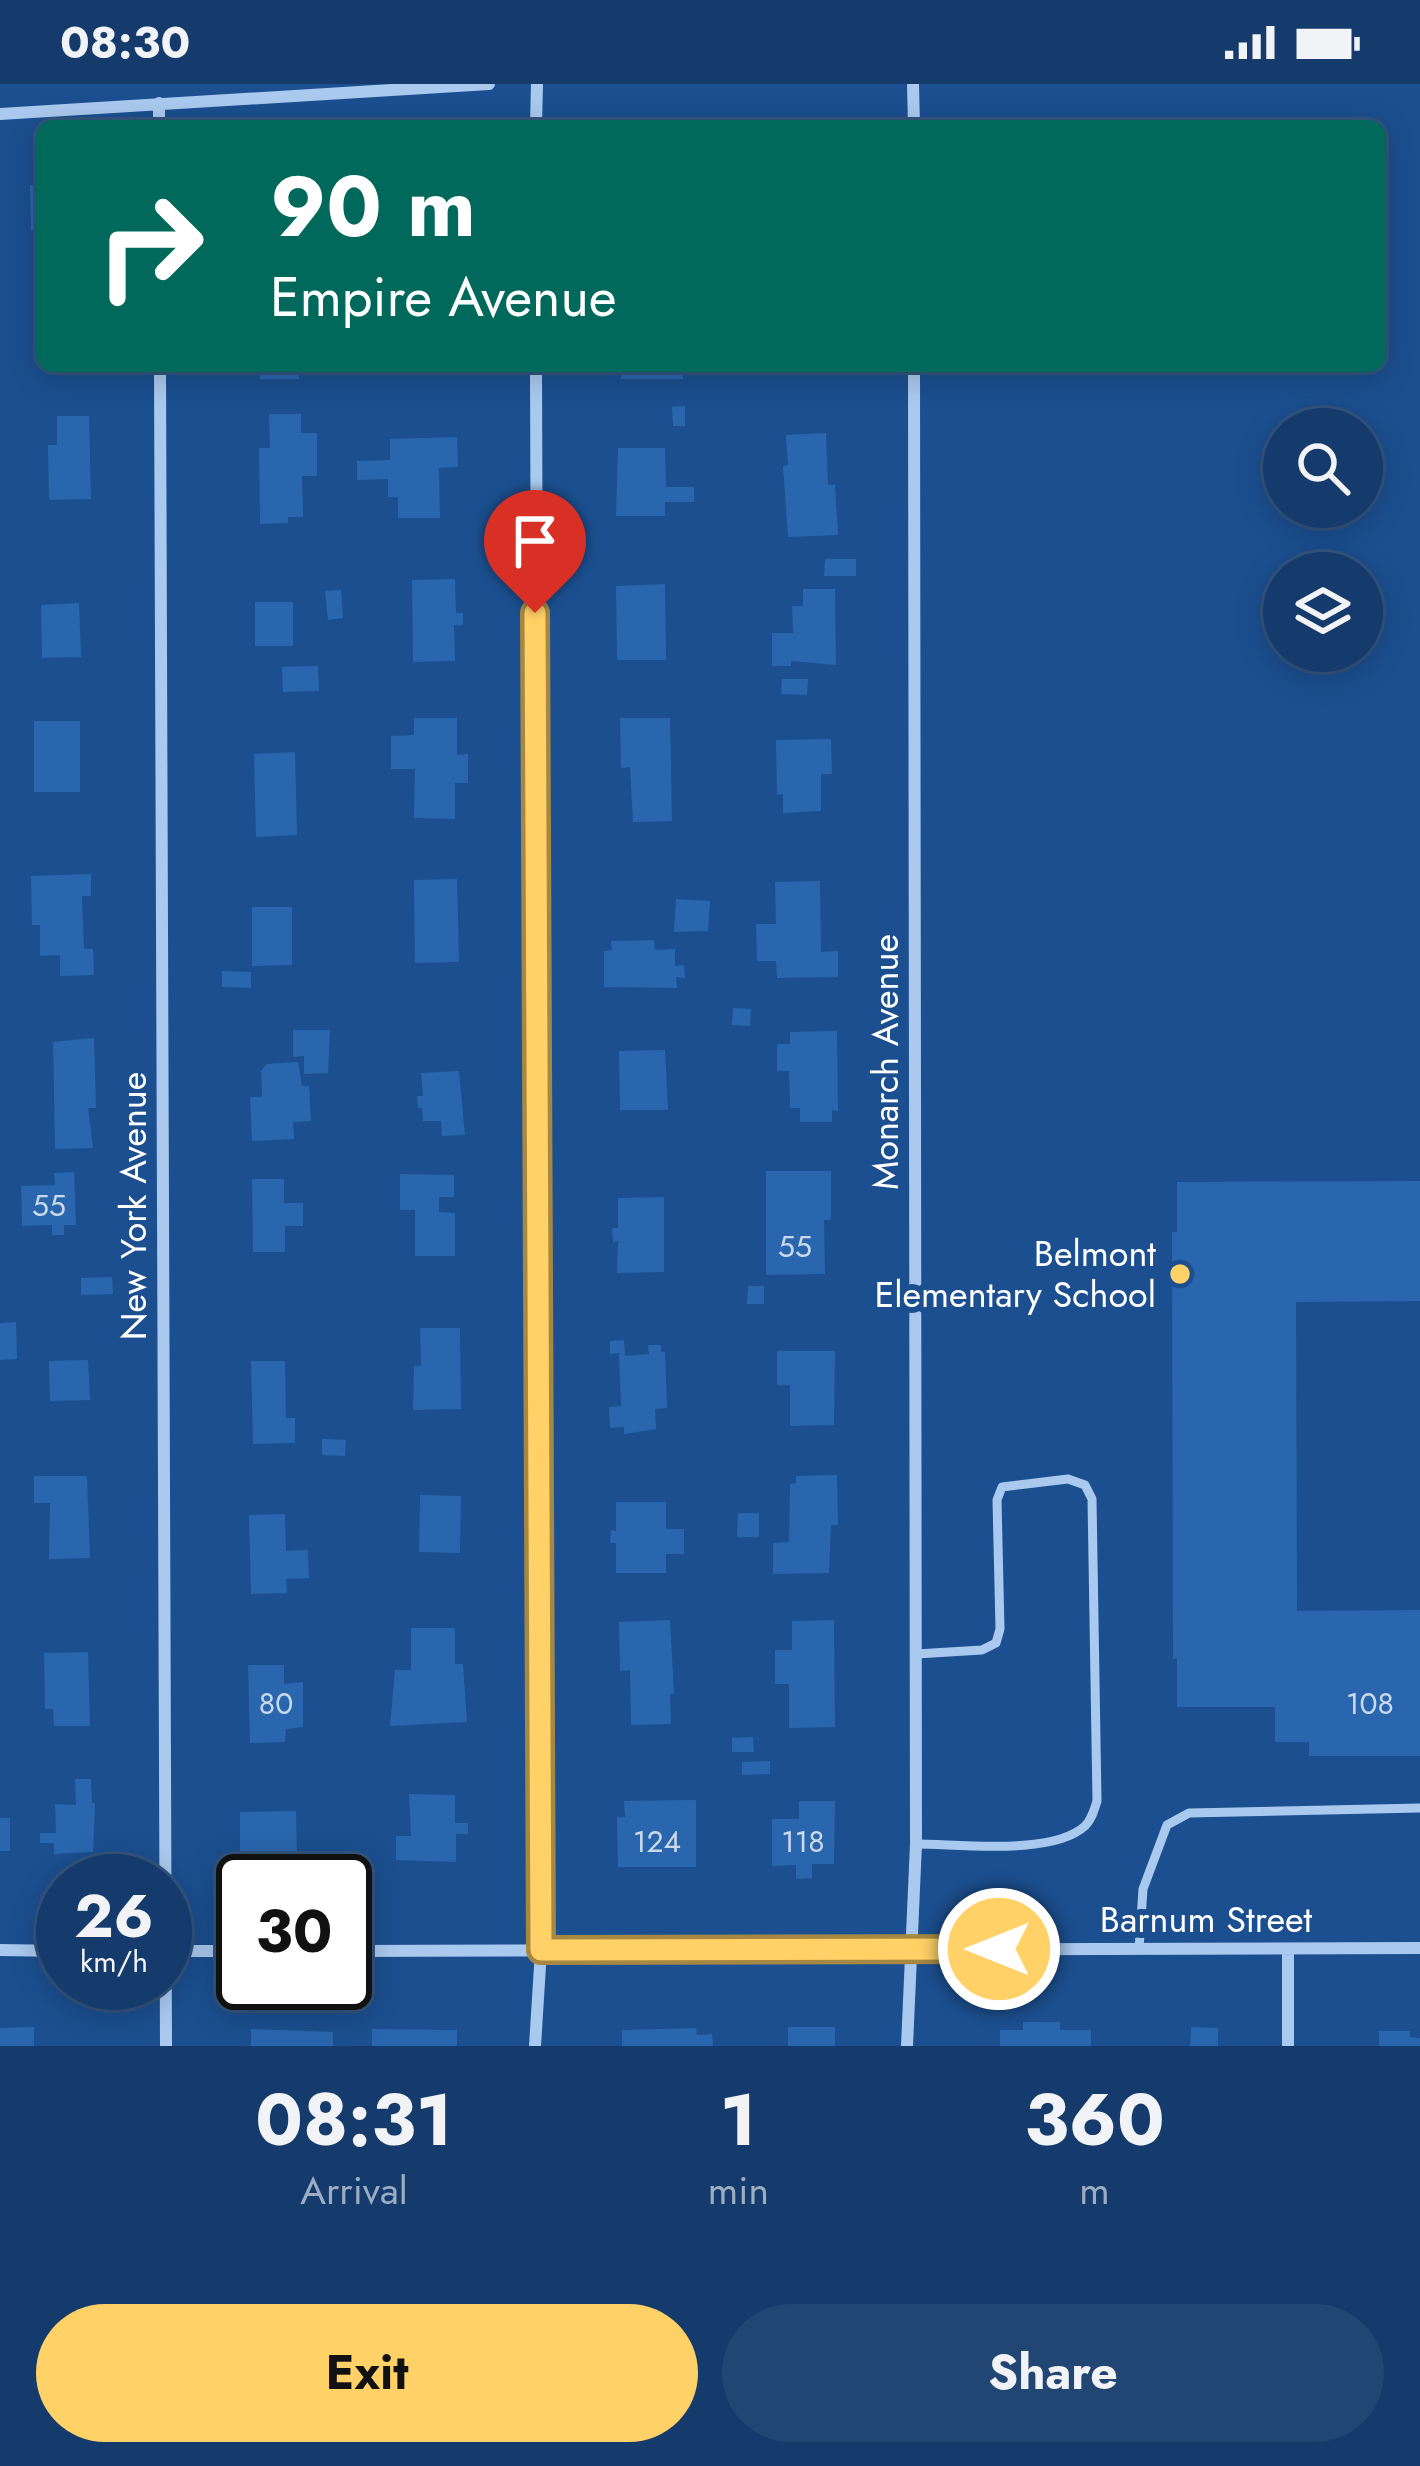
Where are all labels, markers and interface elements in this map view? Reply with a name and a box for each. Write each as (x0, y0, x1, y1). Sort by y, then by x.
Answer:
text: 08:30 (60, 10, 190, 75)
text: 90 m (270, 146, 476, 268)
icon: right (72, 168, 228, 324)
text: Empire Avenue (270, 258, 617, 336)
map controls (1263, 408, 1383, 672)
button: search (1263, 408, 1383, 528)
pin (484, 490, 586, 613)
icon: arrive (502, 508, 568, 574)
button: layers (1263, 552, 1383, 672)
street label: Monarch Avenue (859, 934, 911, 1190)
street label: New York Avenue (107, 1072, 159, 1340)
house number: 55 (32, 1184, 66, 1227)
house number: 55 (778, 1225, 812, 1268)
place label: Belmont Elementary School (874, 1227, 1156, 1320)
marker: Belmont Elementary School (1167, 1261, 1193, 1287)
house number: 80 (259, 1682, 293, 1725)
house number: 108 (1346, 1682, 1394, 1725)
house number: 124 (633, 1820, 681, 1863)
house number: 118 (781, 1820, 825, 1863)
speed limit sign: 30 (216, 1854, 372, 2010)
text: 26 (74, 1873, 154, 1960)
position arrow (936, 1886, 1062, 2012)
street label: Barnum Street (1100, 1893, 1313, 1945)
text: km/h (80, 1940, 148, 1983)
text: 08:31 (255, 2068, 453, 2172)
text: 1 (720, 2068, 757, 2172)
text: 360 (1024, 2068, 1165, 2172)
text: Arrival (300, 2162, 408, 2219)
text: min (708, 2162, 769, 2219)
text: m (1079, 2162, 1110, 2219)
button: Exit (36, 2304, 698, 2442)
button: Share (722, 2304, 1384, 2442)

